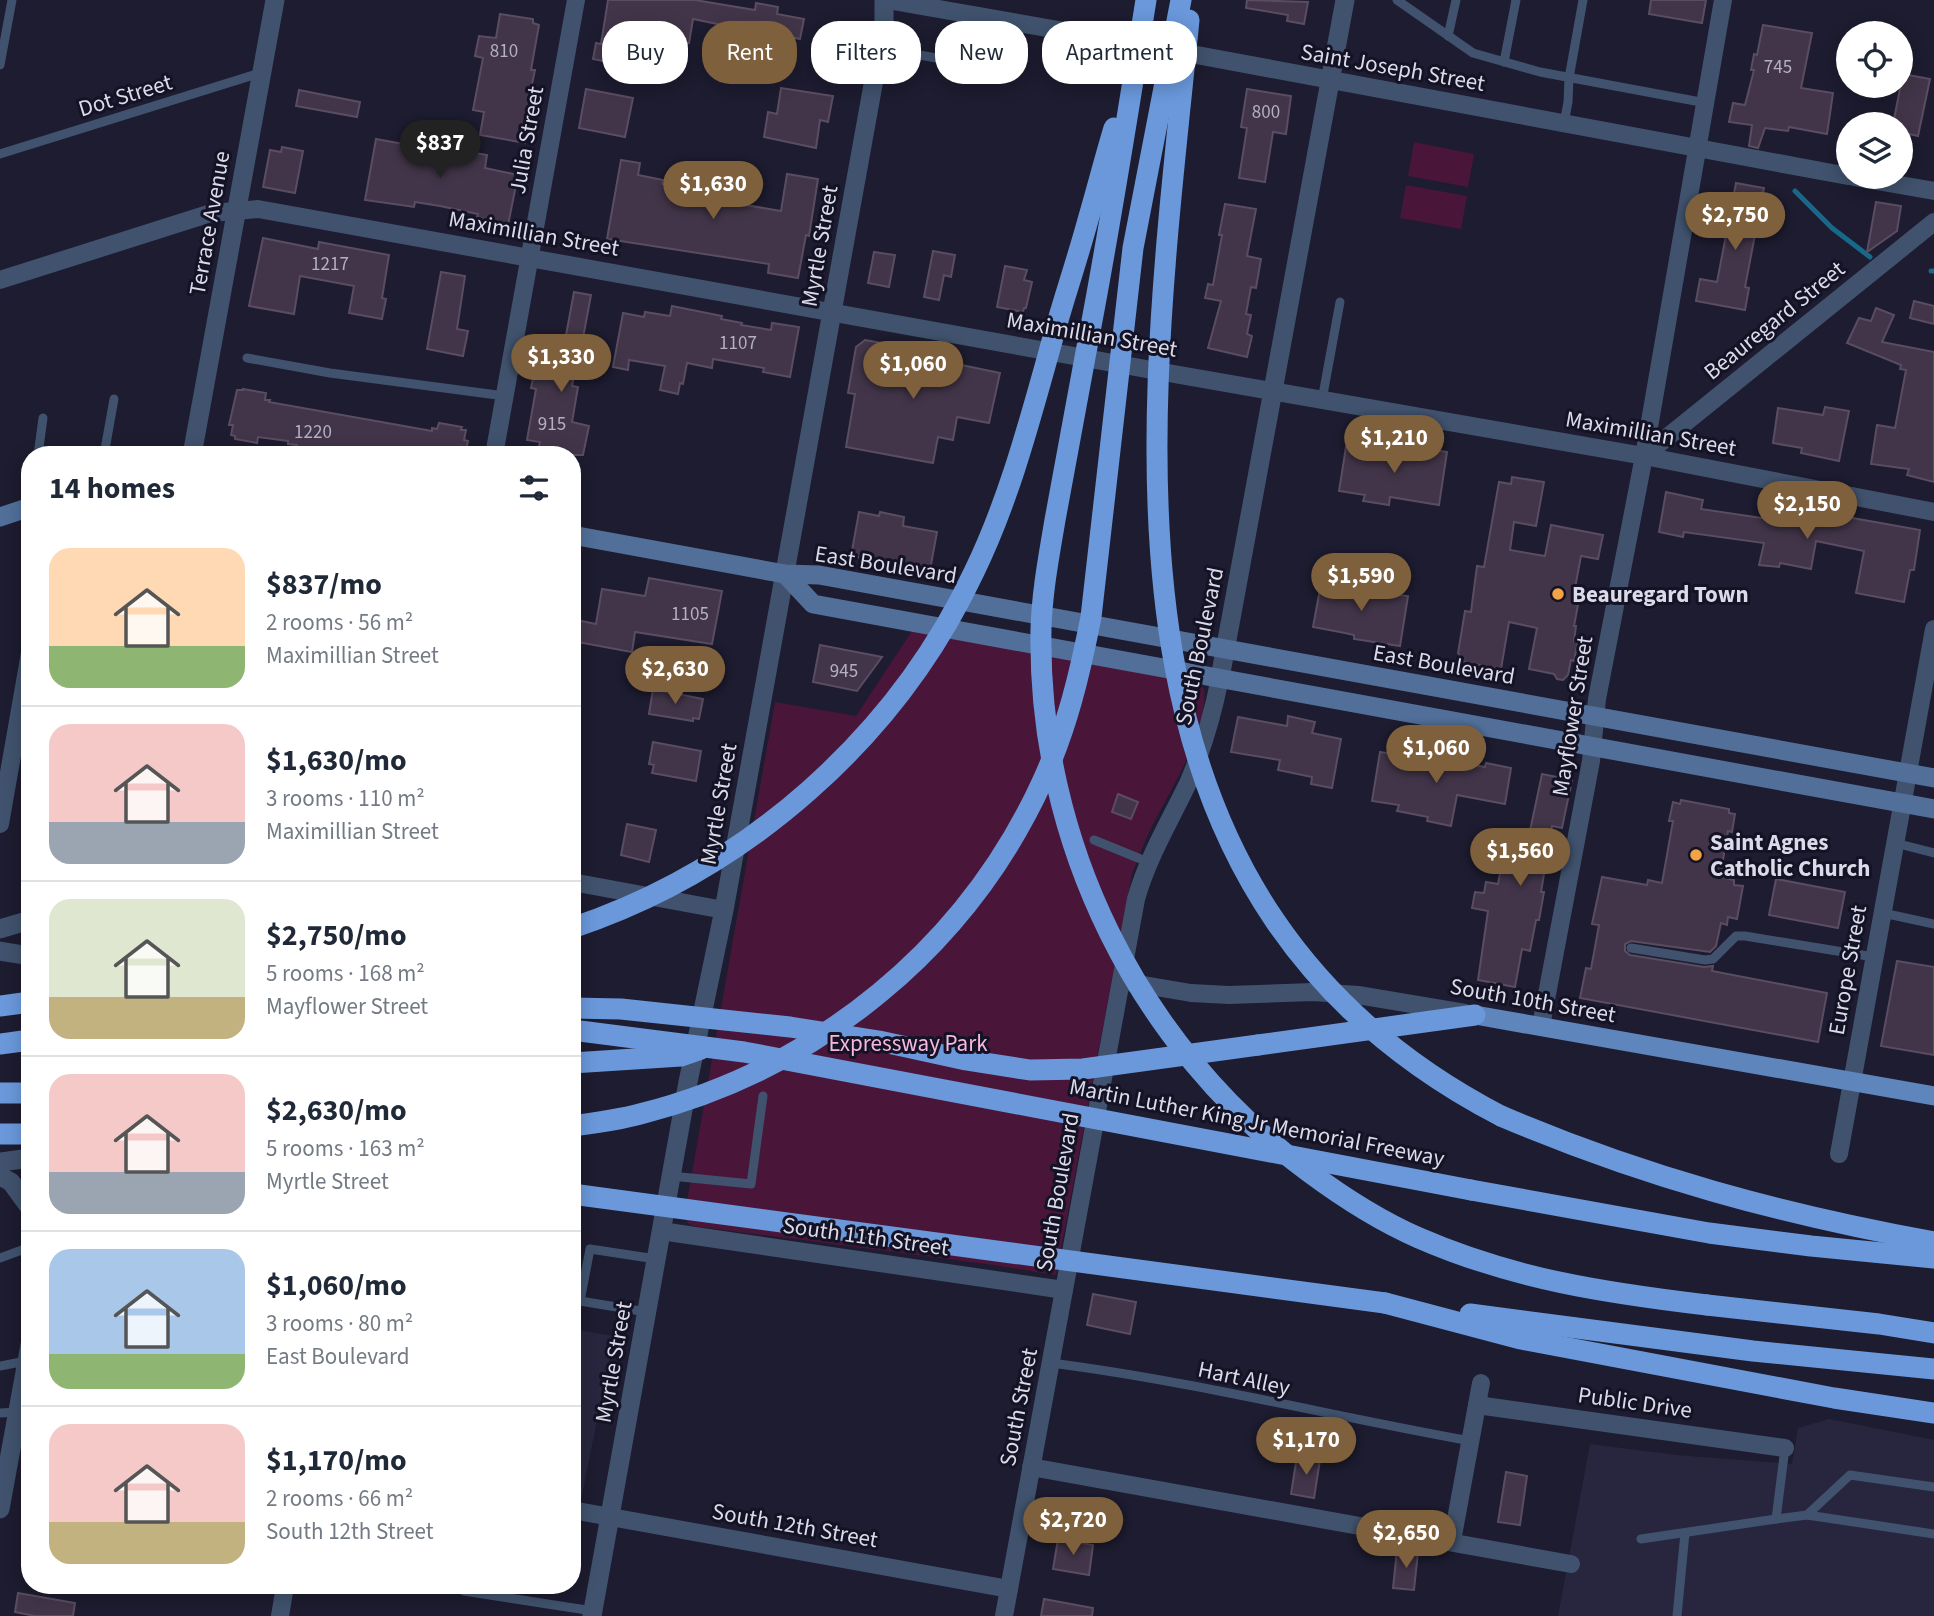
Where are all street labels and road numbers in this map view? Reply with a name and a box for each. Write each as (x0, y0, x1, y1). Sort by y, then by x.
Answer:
street label: Saint Joseph Street (1298, 35, 1488, 100)
street label: Dot Street (74, 66, 176, 125)
street label: Julia Street (501, 83, 552, 197)
street label: Terrace Avenue (181, 148, 238, 298)
street label: Myrtle Street (793, 183, 846, 309)
street label: Maximillian Street (446, 202, 622, 265)
street label: Beauregard Street (1697, 253, 1852, 388)
street label: Maximillian Street (1004, 303, 1180, 366)
street label: Maximillian Street (1563, 402, 1739, 465)
street label: East Boulevard (812, 537, 959, 592)
street label: South Boulevard (1167, 564, 1232, 728)
street label: Mayflower Street (1544, 633, 1602, 799)
street label: East Boulevard (1370, 636, 1517, 693)
street label: Myrtle Street (692, 741, 745, 867)
street label: Europe Street (1820, 902, 1875, 1038)
street label: South 10th Street (1448, 970, 1618, 1031)
street label: Martin Luther King Jr Memorial Freeway (1066, 1070, 1448, 1175)
street label: South Boulevard (1027, 1110, 1088, 1274)
street label: South 11th Street (781, 1208, 951, 1265)
street label: Myrtle Street (587, 1299, 640, 1425)
street label: South Street (991, 1345, 1046, 1469)
street label: Hart Alley (1195, 1353, 1293, 1404)
street label: Public Drive (1576, 1378, 1694, 1427)
street label: South 12th Street (710, 1495, 880, 1556)

